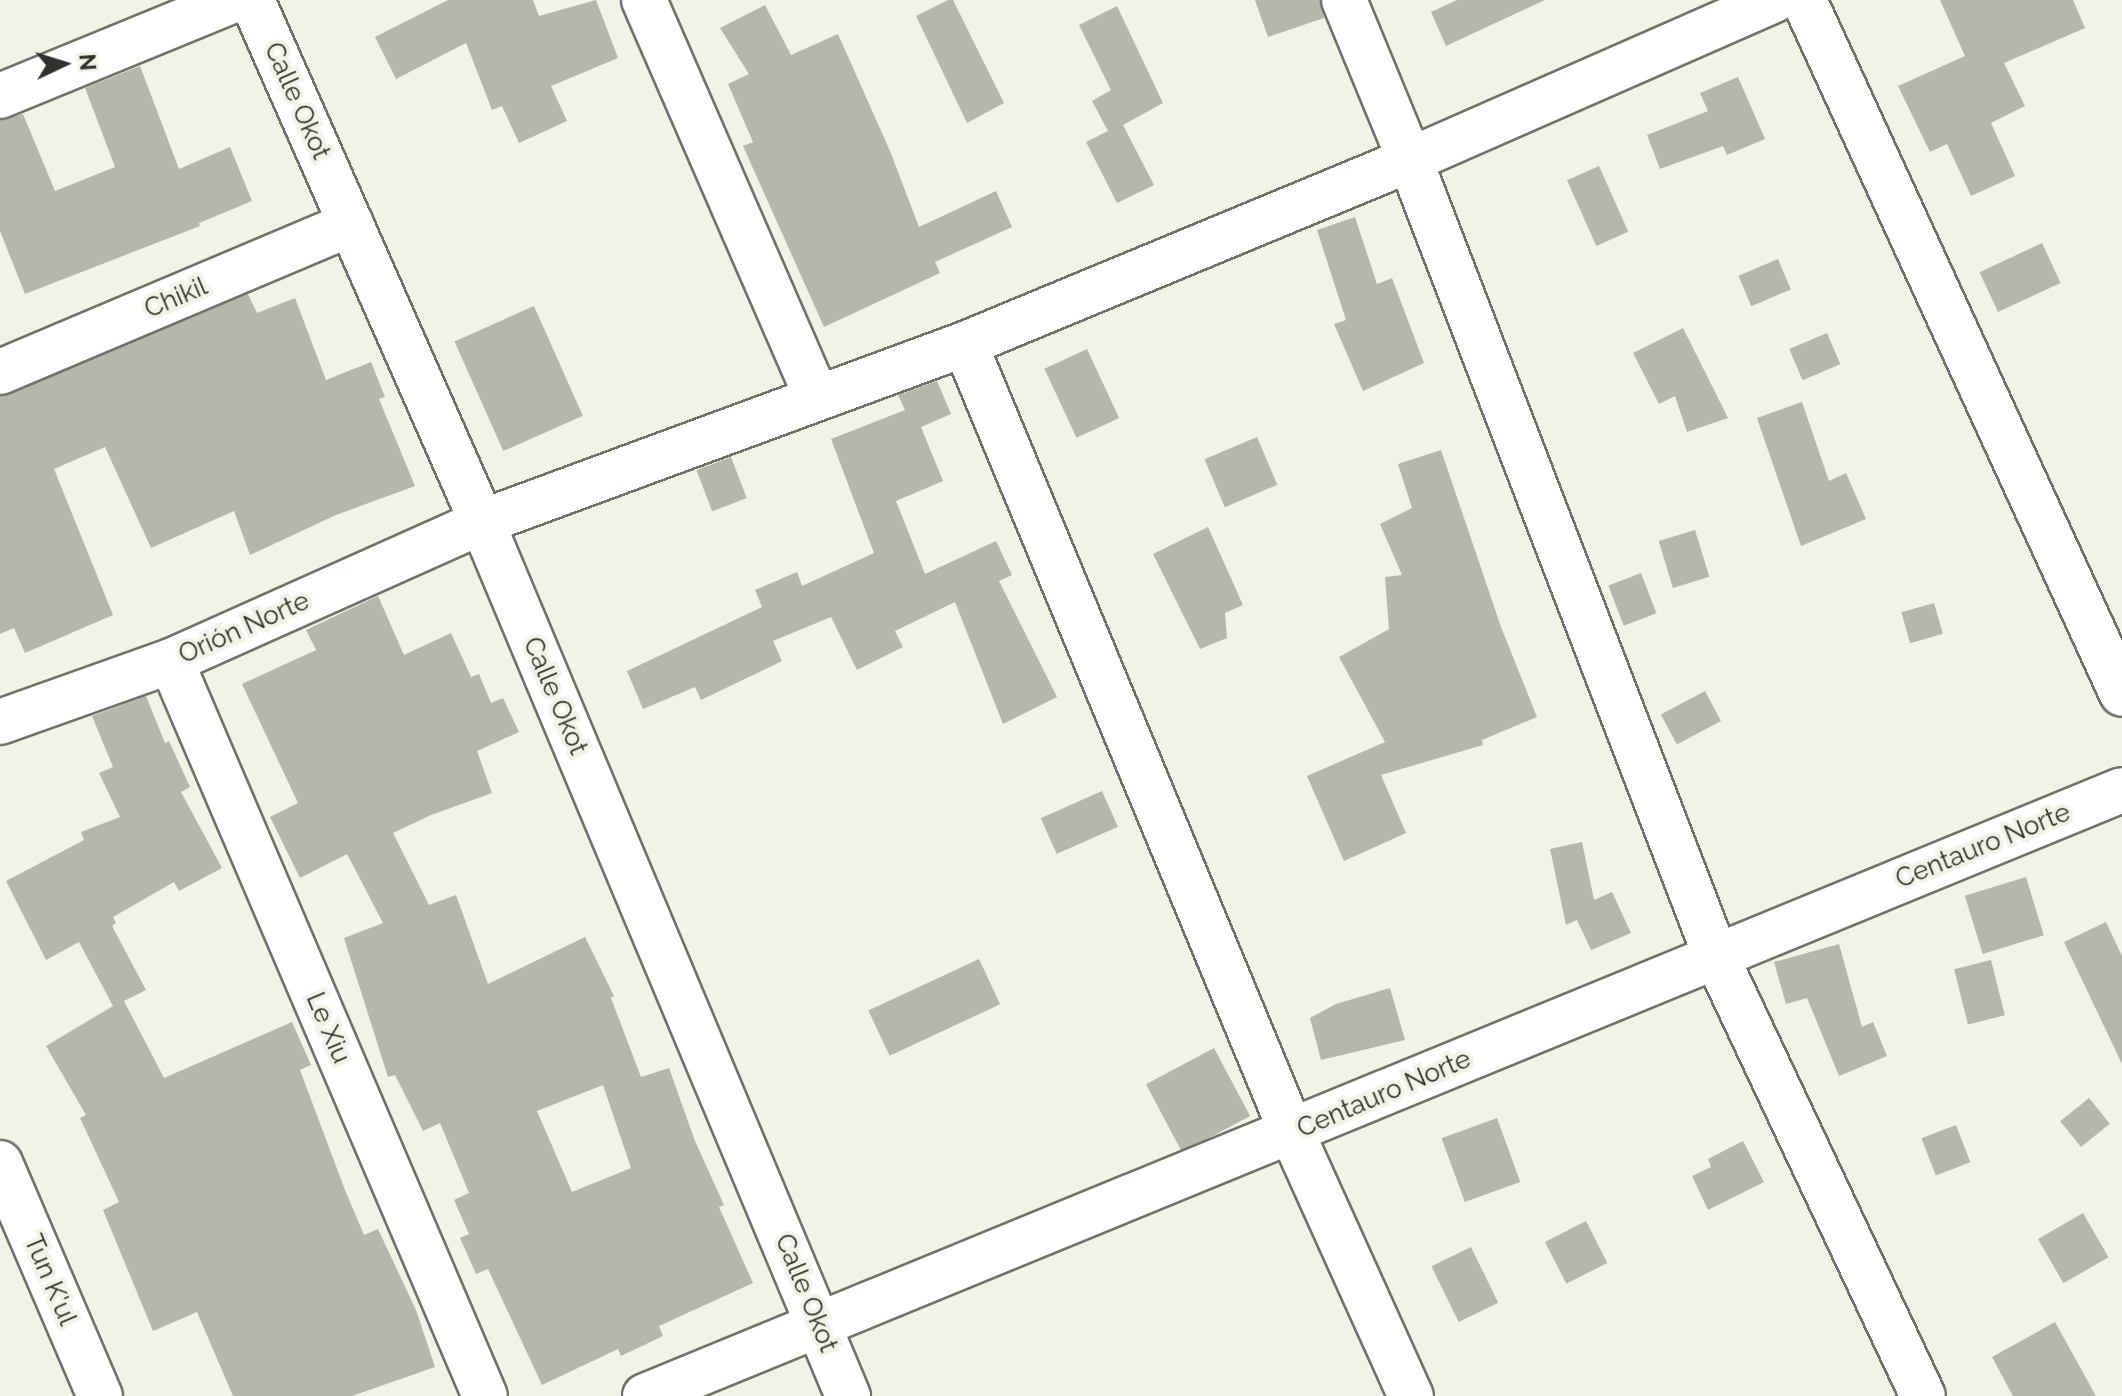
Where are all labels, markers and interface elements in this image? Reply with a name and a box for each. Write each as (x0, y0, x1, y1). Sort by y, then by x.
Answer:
north arrow (24, 24, 104, 104)
street label: Calle Okot (257, 38, 337, 164)
text: N (74, 53, 101, 72)
street label: Chikil (140, 271, 212, 325)
street label: Orión Norte (174, 585, 314, 671)
street label: Calle Okot (516, 633, 594, 759)
street label: Centauro Norte (1891, 797, 2075, 895)
street label: Le Xiu (299, 988, 357, 1068)
street label: Centauro Norte (1293, 1043, 1475, 1145)
street label: Calle Okot (768, 1229, 844, 1357)
street label: Tun K'ul (17, 1230, 83, 1330)

